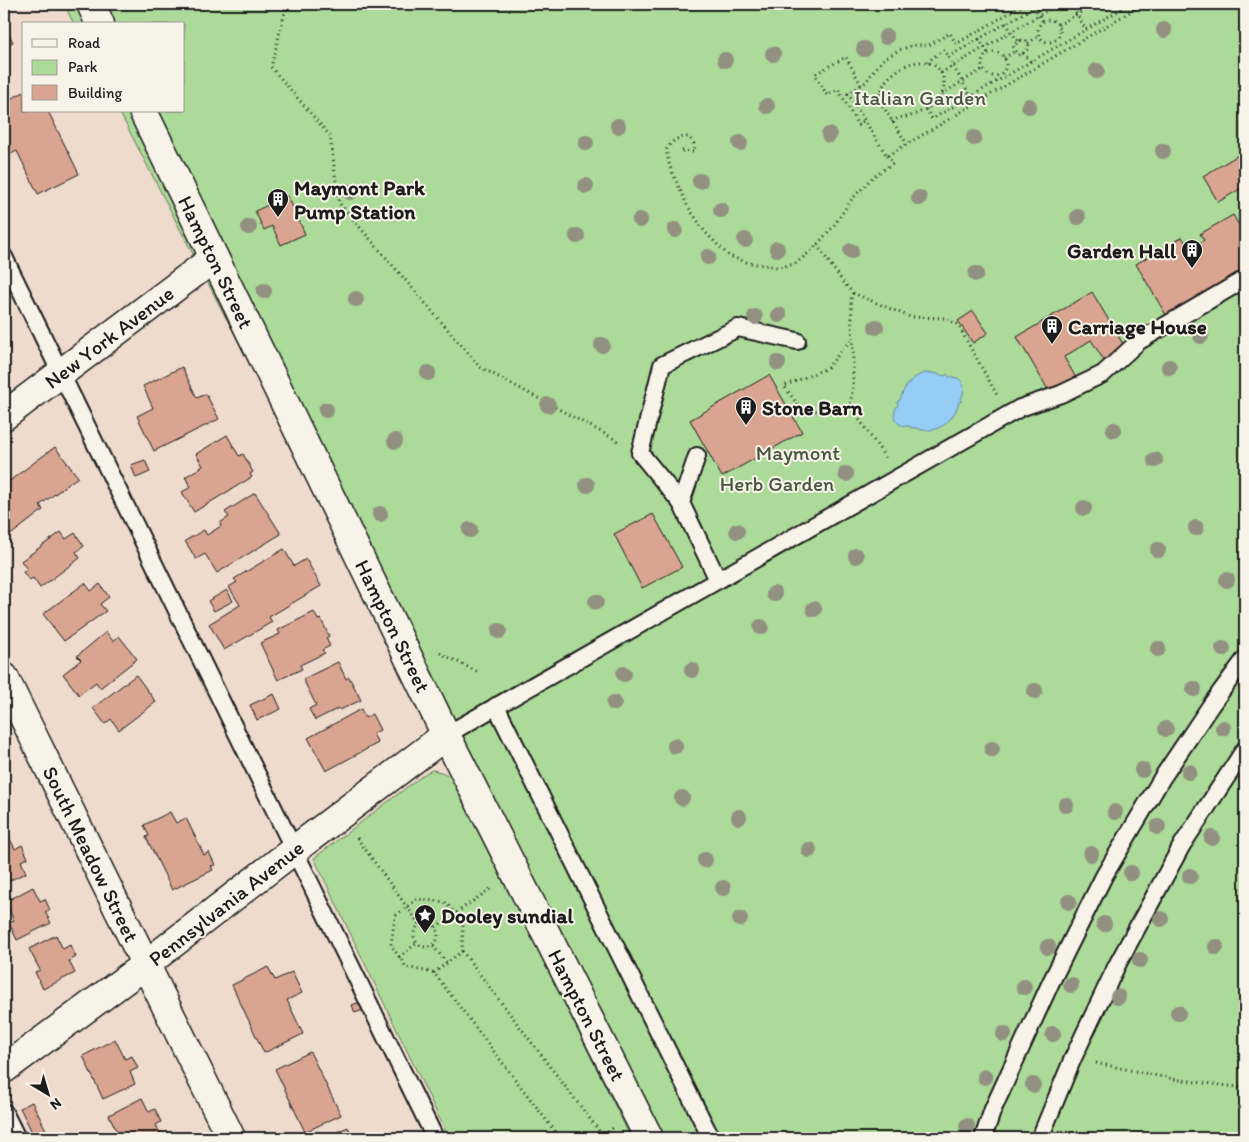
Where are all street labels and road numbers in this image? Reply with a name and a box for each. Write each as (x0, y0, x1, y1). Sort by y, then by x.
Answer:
street label: Hampton Street (173, 192, 259, 333)
street label: New York Avenue (40, 280, 178, 394)
street label: Hampton Street (350, 556, 436, 697)
street label: South Meadow Street (38, 762, 144, 946)
street label: Pennsylvania Avenue (143, 835, 309, 971)
street label: Hampton Street (543, 945, 631, 1085)

